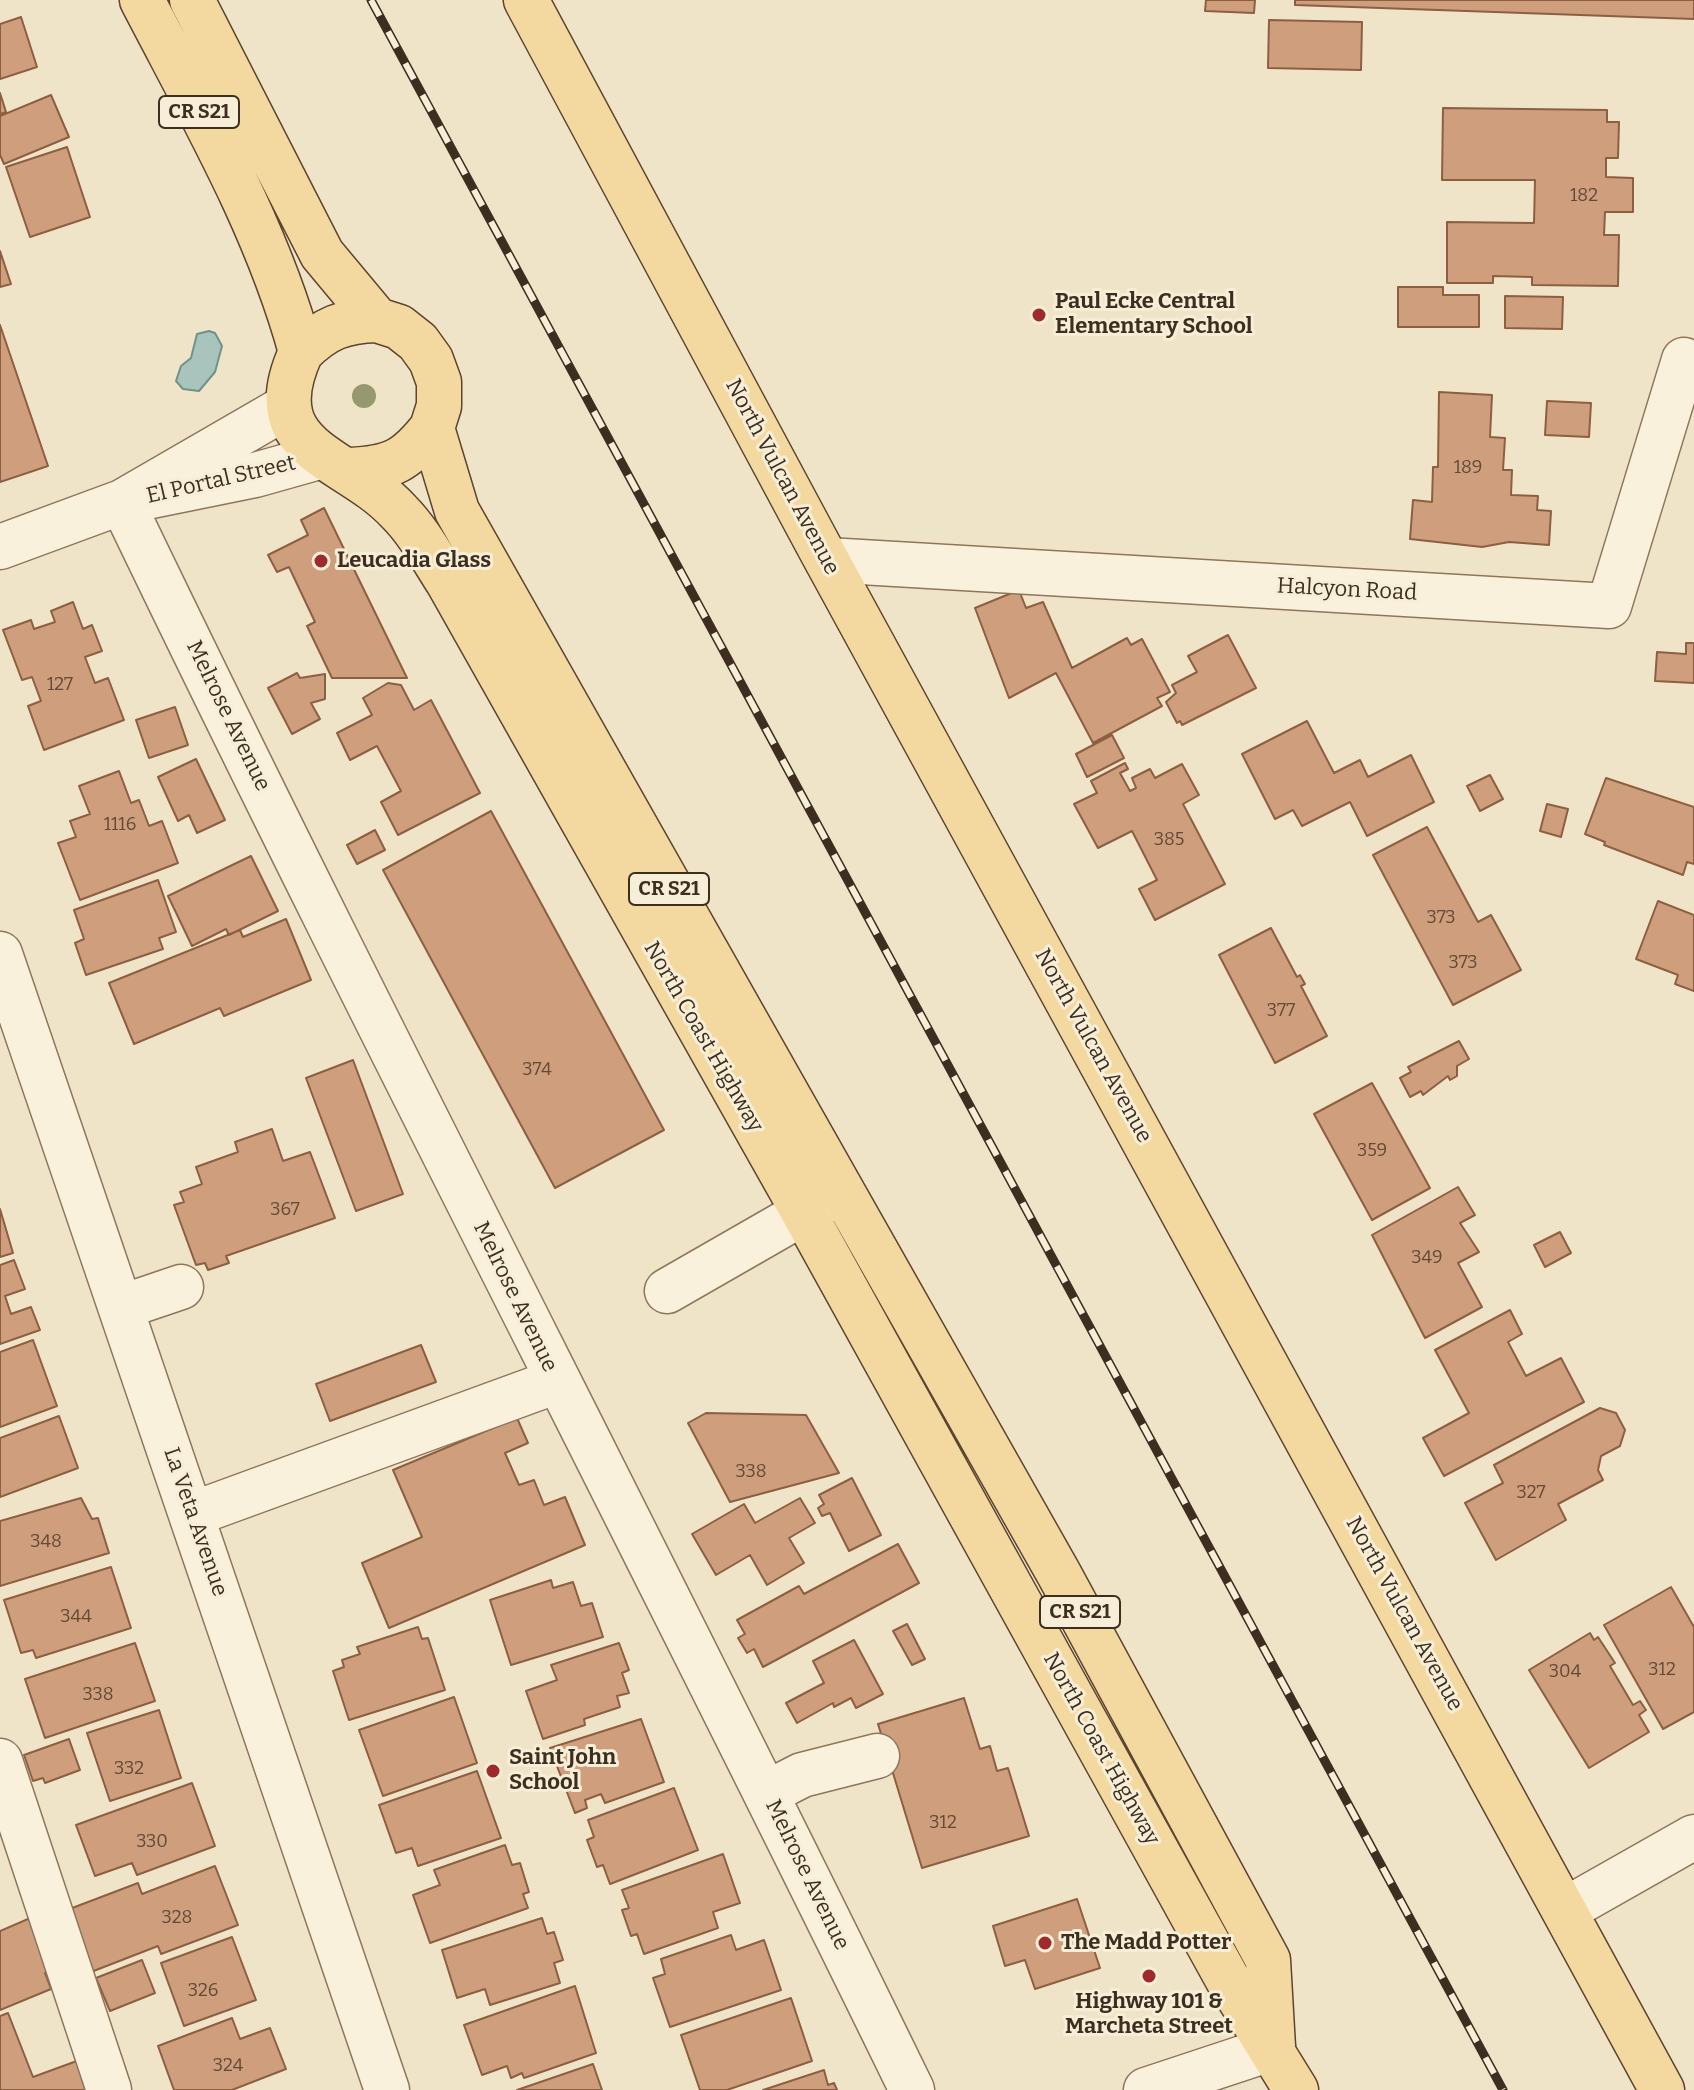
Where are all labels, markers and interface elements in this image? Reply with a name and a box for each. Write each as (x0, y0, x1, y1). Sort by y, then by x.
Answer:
road number: CR S21 (159, 96, 239, 128)
house number: 182 (1570, 185, 1598, 207)
place label: Paul Ecke Central Elementary School (1055, 289, 1253, 340)
marker: Paul Ecke Central Elementary School (1030, 306, 1048, 324)
street label: North Vulcan Avenue (719, 375, 845, 579)
street label: El Portal Street (144, 450, 298, 510)
house number: 189 (1454, 457, 1482, 479)
place label: Leucadia Glass (337, 548, 491, 574)
marker: Leucadia Glass (312, 552, 330, 570)
street label: Halcyon Road (1276, 573, 1418, 607)
street label: Melrose Avenue (180, 637, 276, 795)
house number: 127 (47, 674, 73, 696)
house number: 1116 (104, 814, 136, 836)
house number: 385 (1154, 829, 1184, 851)
road number: CR S21 (629, 873, 709, 905)
house number: 373 (1426, 907, 1456, 929)
street label: North Coast Highway (638, 937, 768, 1137)
street label: North Vulcan Avenue (1029, 944, 1157, 1148)
house number: 373 (1448, 952, 1478, 974)
house number: 377 (1267, 1000, 1295, 1022)
house number: 374 (522, 1059, 552, 1081)
house number: 359 (1357, 1140, 1387, 1162)
house number: 367 (270, 1199, 300, 1221)
street label: Melrose Avenue (467, 1218, 563, 1376)
house number: 349 (1411, 1247, 1443, 1269)
street label: La Veta Avenue (157, 1444, 233, 1600)
house number: 338 (735, 1461, 767, 1483)
house number: 327 (1517, 1482, 1545, 1504)
street label: North Vulcan Avenue (1340, 1512, 1468, 1716)
house number: 348 (30, 1531, 62, 1553)
road number: CR S21 (1040, 1596, 1120, 1628)
house number: 344 (60, 1606, 92, 1628)
street label: North Coast Highway (1037, 1648, 1165, 1850)
house number: 312 (1648, 1659, 1676, 1681)
house number: 304 (1549, 1661, 1581, 1683)
house number: 338 (82, 1684, 114, 1706)
place label: Saint John School (509, 1745, 616, 1796)
house number: 332 (114, 1758, 144, 1780)
marker: Saint John School (484, 1762, 502, 1780)
street label: Melrose Avenue (759, 1796, 855, 1954)
house number: 312 (929, 1812, 957, 1834)
house number: 330 (136, 1831, 168, 1853)
house number: 328 (162, 1907, 192, 1929)
place label: The Madd Potter (1061, 1930, 1231, 1956)
marker: The Madd Potter (1036, 1934, 1054, 1952)
marker: Highway 101 & Marcheta Street (1140, 1967, 1158, 1985)
house number: 326 (188, 1980, 218, 2002)
place label: Highway 101 & Marcheta Street (1065, 1989, 1233, 2040)
house number: 324 (213, 2055, 243, 2077)

